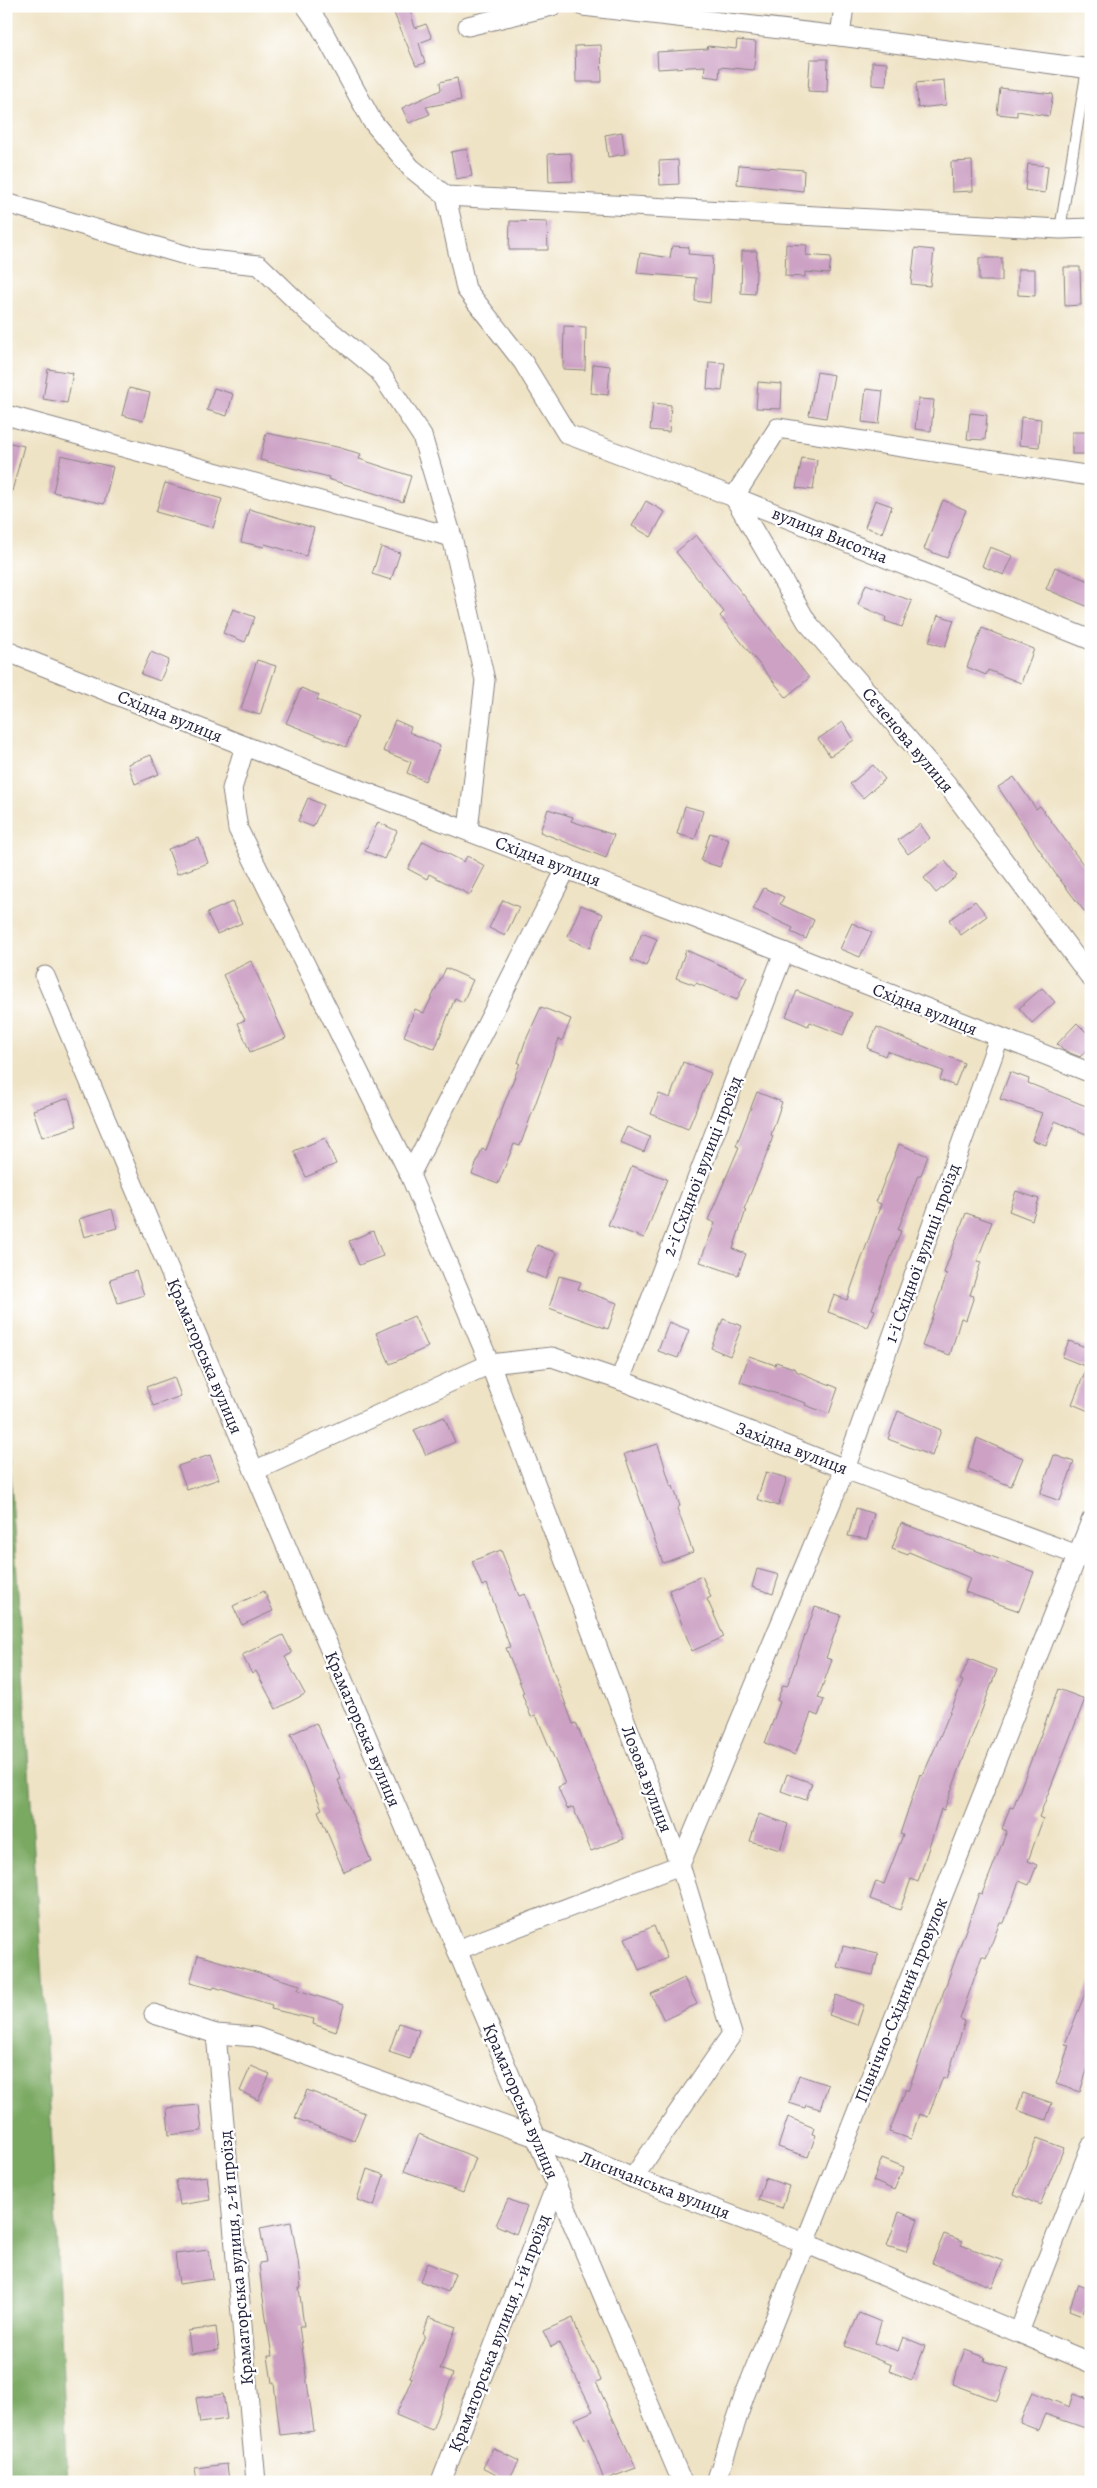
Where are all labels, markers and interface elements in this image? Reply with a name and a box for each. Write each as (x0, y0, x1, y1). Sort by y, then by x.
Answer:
street label: вулиця Висотна (768, 501, 892, 569)
street label: Сєченова вулиця (857, 682, 959, 798)
street label: Східна вулиця (114, 684, 226, 748)
street label: Східна вулиця (492, 830, 604, 892)
street label: Східна вулиця (869, 977, 981, 1041)
street label: 2-ї Східної вулиці проїзд (656, 1072, 748, 1260)
street label: 1-ї Східної вулиці проїзд (878, 1160, 966, 1346)
street label: Краматорська вулиця (161, 1274, 249, 1438)
street label: Західна вулиця (733, 1416, 851, 1480)
street label: Краматорська вулиця (319, 1647, 407, 1811)
street label: Лозова вулиця (616, 1722, 678, 1836)
street label: Північно-Східний провулок (849, 1894, 953, 2106)
street label: Краматорська вулиця (477, 2019, 565, 2183)
street label: Краматорська вулиця, 2-й проїзд (213, 2129, 259, 2386)
street label: Лисичанська вулиця (576, 2145, 734, 2225)
street label: Краматорська вулиця, 1-й проїзд (442, 2210, 556, 2456)

